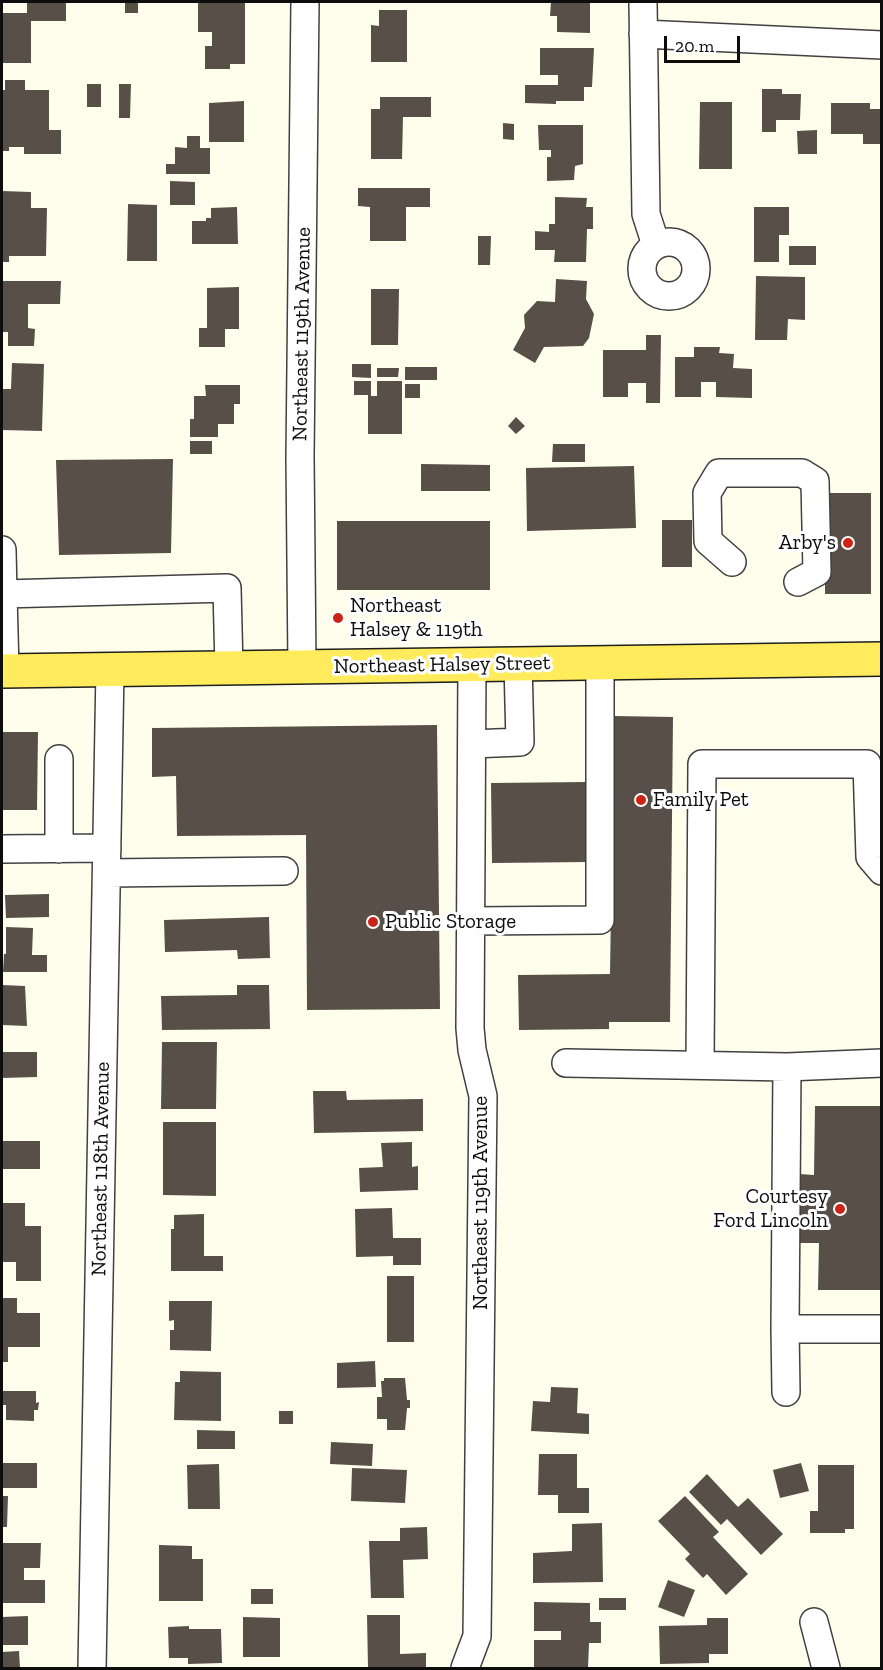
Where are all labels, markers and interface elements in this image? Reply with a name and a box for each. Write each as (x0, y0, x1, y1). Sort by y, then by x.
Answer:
scale bar (667, 24, 744, 62)
text: 20 m (675, 35, 714, 57)
street label: Northeast 119th Avenue (288, 227, 316, 441)
place label: Arby's (779, 530, 836, 556)
marker: Arby's (841, 536, 855, 550)
place label: Northeast Halsey & 119th (350, 593, 483, 643)
marker: Northeast Halsey & 119th (331, 611, 345, 625)
street label: Northeast Halsey Street (333, 651, 551, 679)
place label: Family Pet (653, 787, 749, 813)
marker: Family Pet (634, 793, 648, 807)
place label: Public Storage (385, 909, 516, 935)
marker: Public Storage (366, 915, 380, 929)
street label: Northeast 118th Avenue (87, 1062, 115, 1276)
street label: Northeast 119th Avenue (468, 1096, 494, 1310)
place label: Courtesy Ford Lincoln (713, 1184, 828, 1234)
marker: Courtesy Ford Lincoln (833, 1202, 847, 1216)

